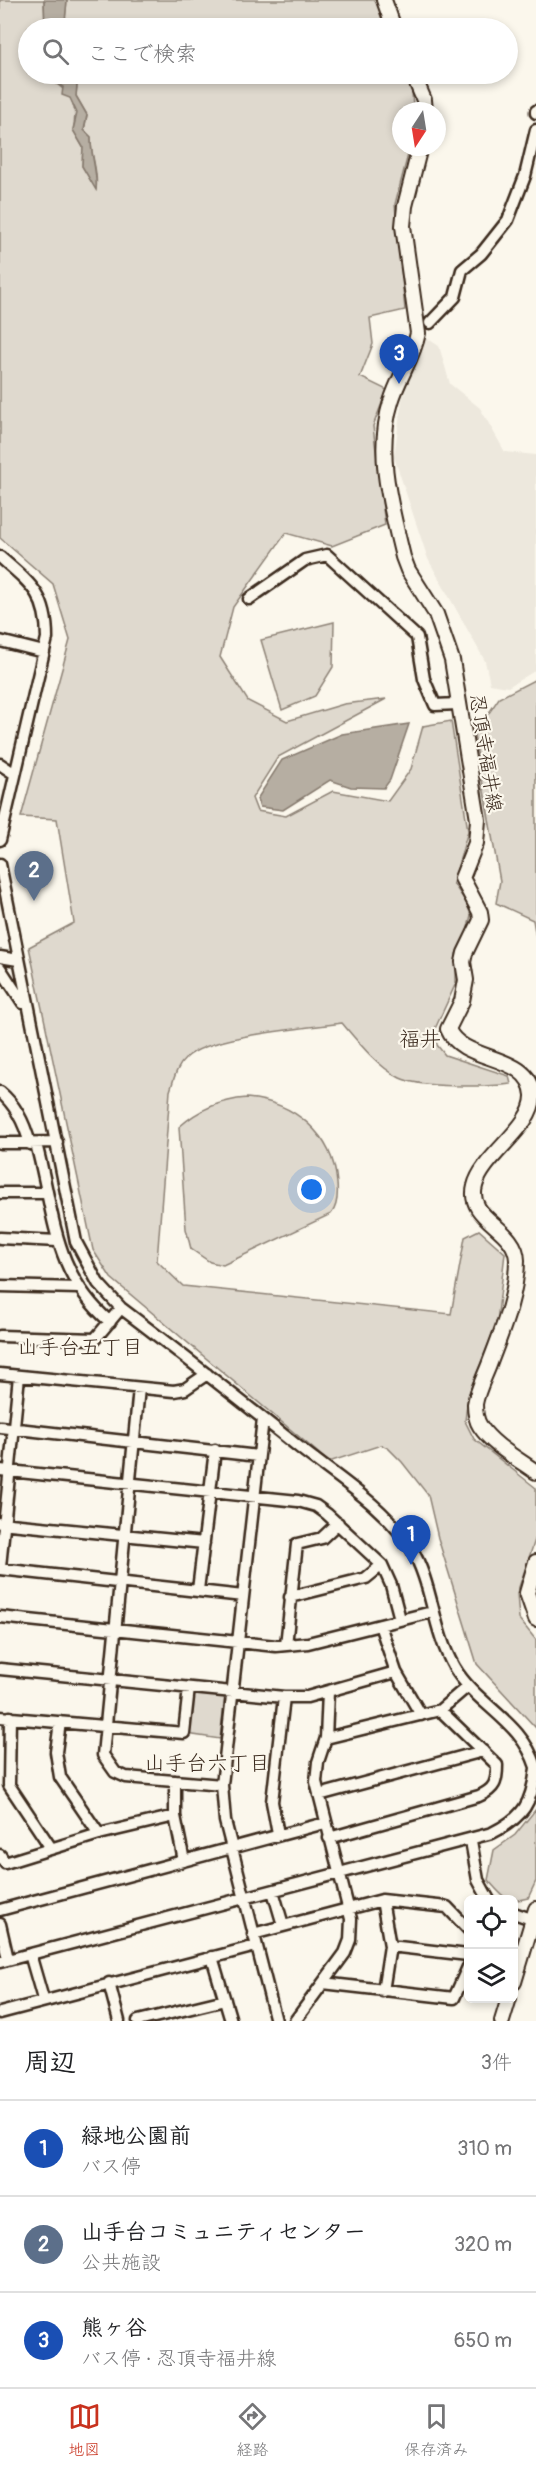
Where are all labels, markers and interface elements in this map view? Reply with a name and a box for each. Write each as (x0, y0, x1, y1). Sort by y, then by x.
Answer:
search box (18, 18, 518, 84)
icon: search (39, 35, 72, 68)
text: ここで検索 (87, 40, 197, 68)
north arrow (392, 102, 446, 156)
pin: 3 (380, 334, 418, 384)
street label: 忍頂寺福井線 (464, 692, 508, 814)
pin: 2 (15, 852, 54, 901)
district label: 福井 (399, 1026, 441, 1053)
your location (297, 1175, 326, 1204)
district label: 山手台五丁目 (17, 1334, 143, 1361)
pin: 1 (392, 1516, 430, 1565)
district label: 山手台六丁目 (144, 1750, 270, 1777)
map controls (464, 1895, 518, 2003)
button: locate (464, 1895, 518, 1949)
button: layers (464, 1949, 518, 2003)
text: 周辺 (24, 2047, 76, 2079)
text: 3件 (481, 2050, 512, 2075)
text: 緑地公園前 (81, 2122, 191, 2150)
text: 1 (40, 2136, 47, 2161)
text: 310 m (457, 2136, 512, 2161)
text: バス停 (81, 2154, 141, 2179)
text: 山手台コミュニティセンター (81, 2218, 366, 2246)
text: 2 (38, 2232, 49, 2257)
text: 320 m (454, 2232, 512, 2257)
text: 公共施設 (81, 2250, 161, 2275)
text: 熊ヶ谷 (81, 2314, 147, 2342)
text: 3 (38, 2328, 49, 2353)
text: 650 m (454, 2328, 512, 2353)
text: バス停 · 忍頂寺福井線 (81, 2346, 276, 2371)
tab: 地図 (68, 2400, 101, 2460)
tab: 経路 (236, 2400, 269, 2460)
tab: 保存済み (404, 2400, 468, 2460)

